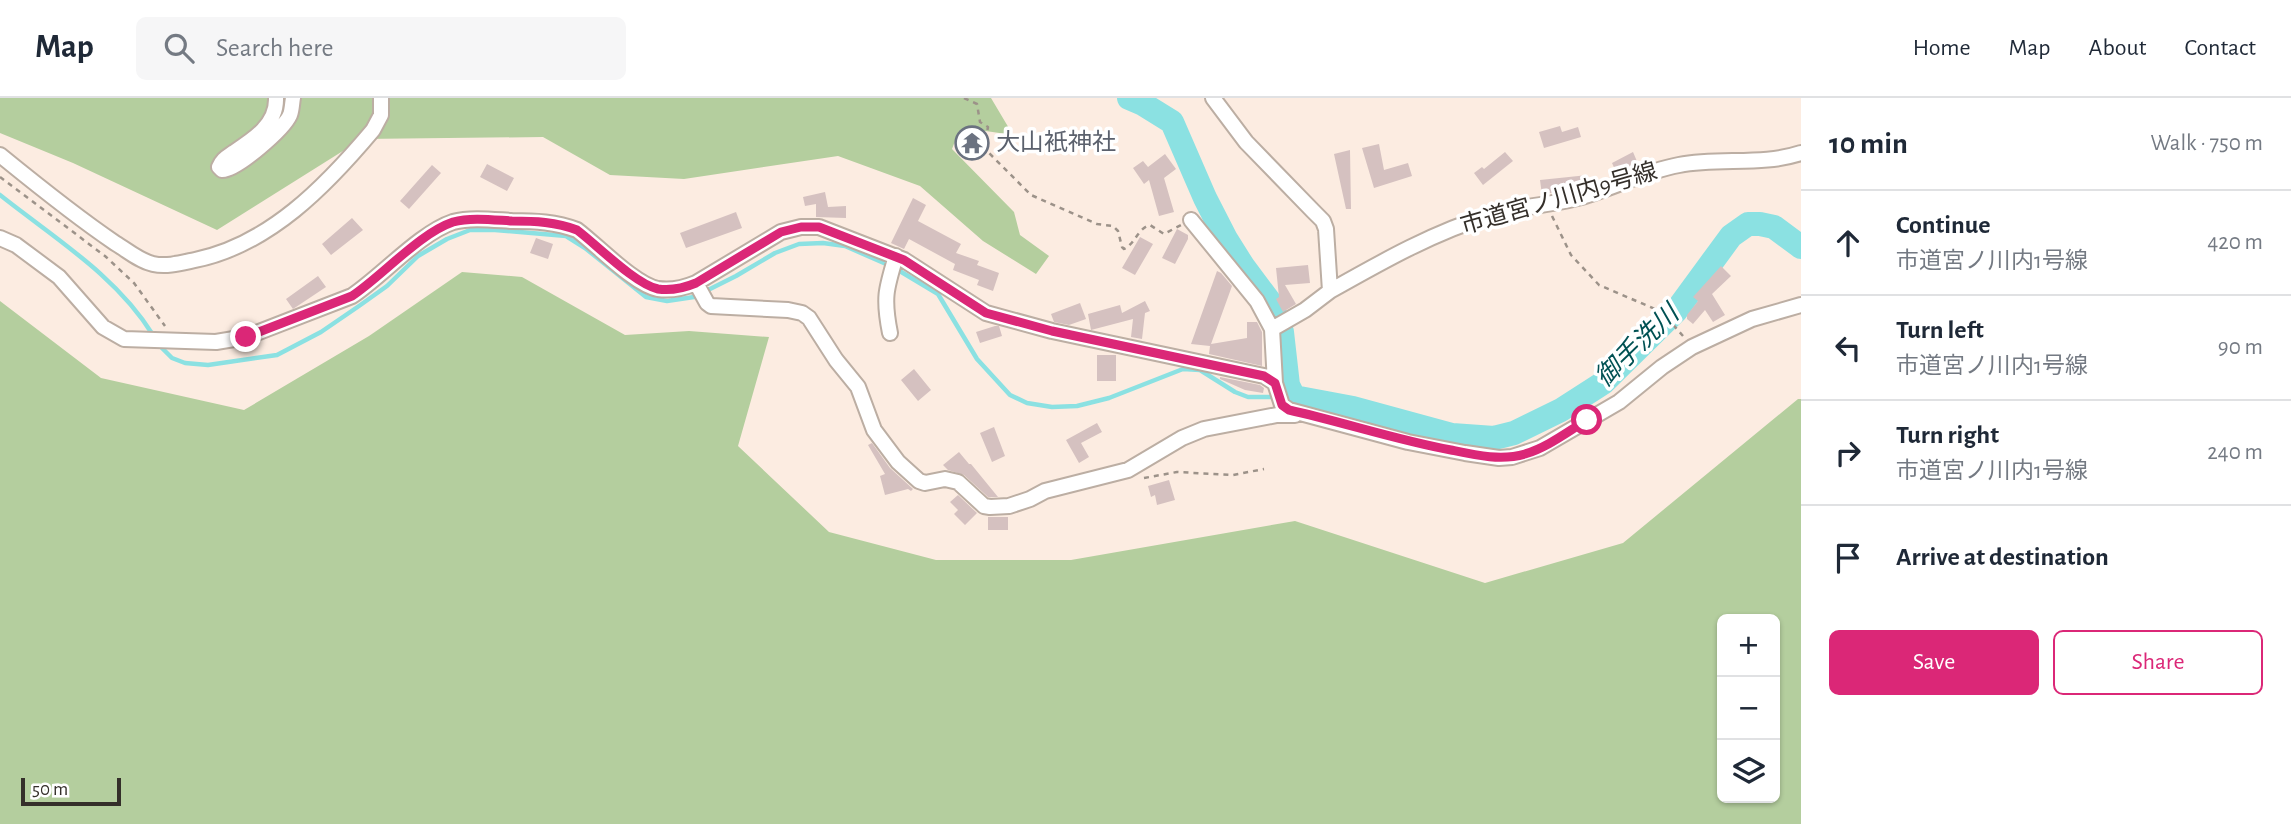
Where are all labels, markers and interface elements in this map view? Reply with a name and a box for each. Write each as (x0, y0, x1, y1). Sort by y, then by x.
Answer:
search box (136, 17, 626, 80)
icon: search (160, 29, 198, 67)
text: Map (35, 31, 94, 64)
text: Search here (216, 35, 334, 61)
text: Home (1913, 36, 1971, 60)
text: Map (2009, 36, 2051, 60)
text: About (2089, 36, 2146, 60)
text: Contact (2184, 36, 2256, 60)
temple icon: 大山衹神社 (953, 124, 991, 162)
place label: 大山衹神社 (996, 129, 1116, 155)
text: 10 min (1829, 129, 1908, 159)
text: Walk · 750 m (2151, 132, 2263, 155)
street label: 市道宮ノ川内9号線 (1457, 158, 1660, 239)
text: Continue (1896, 212, 1991, 238)
icon: ahead (1829, 224, 1867, 262)
text: 420 m (2207, 231, 2263, 254)
text: 市道宮ノ川内1号線 (1896, 250, 2088, 273)
water label: 御手洗川 (1590, 298, 1686, 391)
text: Turn left (1896, 317, 1984, 343)
route end (230, 321, 261, 352)
icon: left (1829, 329, 1867, 367)
text: 90 m (2218, 336, 2263, 359)
text: 市道宮ノ川内1号線 (1896, 355, 2088, 378)
route start (1571, 404, 1602, 435)
text: Turn right (1896, 422, 1999, 448)
icon: right (1829, 434, 1867, 472)
text: 240 m (2207, 441, 2263, 464)
text: 市道宮ノ川内1号線 (1896, 460, 2088, 483)
icon: arrive (1829, 539, 1867, 577)
text: Arrive at destination (1896, 544, 2109, 570)
map controls (1717, 614, 1780, 803)
button: + (1717, 614, 1780, 677)
button: Save (1829, 630, 2039, 695)
button: Share (2053, 630, 2263, 695)
button: − (1717, 677, 1780, 740)
button: layers (1717, 740, 1780, 803)
scale bar (21, 775, 121, 807)
text: 50 m (32, 780, 68, 799)

